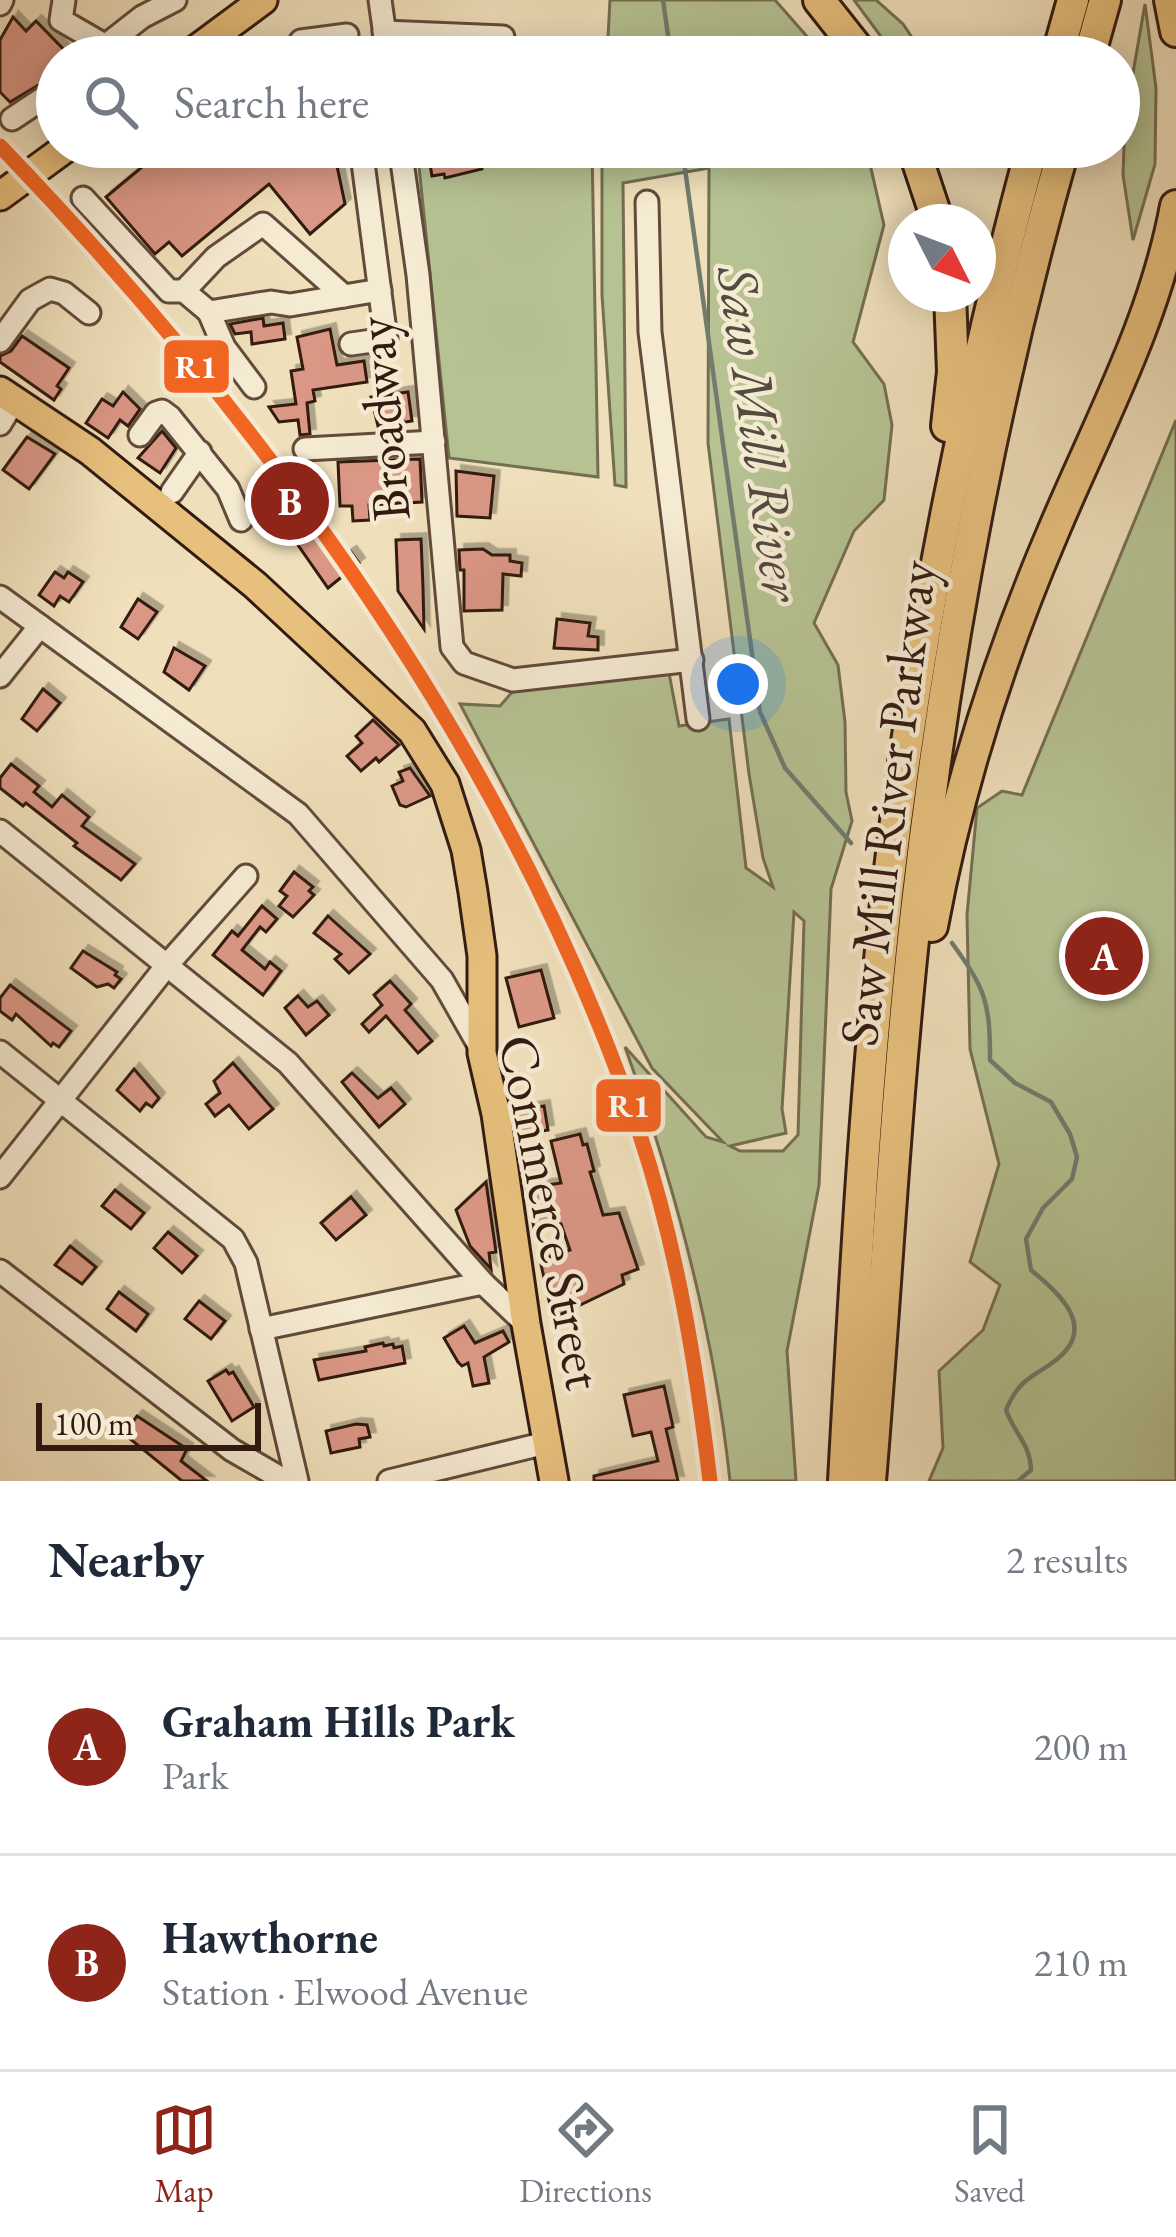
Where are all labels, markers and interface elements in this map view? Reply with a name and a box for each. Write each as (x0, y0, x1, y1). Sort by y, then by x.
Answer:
search box (36, 36, 1140, 168)
icon: search (78, 69, 144, 135)
text: Search here (174, 73, 369, 131)
north arrow (888, 204, 996, 312)
water label: Saw Mill River (701, 260, 821, 607)
street label: Broadway (338, 313, 426, 524)
line badge: R1 (162, 338, 231, 395)
text: R1 (175, 345, 217, 388)
pin: B (251, 456, 329, 546)
street label: Saw Mill River Parkway (822, 556, 952, 1050)
your location (708, 654, 768, 714)
pin: A (1065, 911, 1143, 1001)
street label: Commerce Street (483, 1029, 621, 1395)
line badge: R1 (594, 1077, 663, 1134)
text: R1 (608, 1084, 650, 1127)
scale bar (36, 1397, 261, 1450)
text: 100 m (54, 1402, 134, 1445)
text: Nearby (48, 1526, 204, 1592)
text: 2 results (1006, 1534, 1128, 1585)
text: Graham Hills Park (162, 1692, 515, 1750)
text: A (73, 1721, 101, 1772)
text: 200 m (1034, 1721, 1128, 1772)
text: Park (162, 1750, 228, 1801)
text: Hawthorne (162, 1908, 378, 1966)
text: B (75, 1937, 99, 1988)
text: 210 m (1034, 1937, 1128, 1988)
text: Station · Elwood Avenue (162, 1966, 528, 2017)
tab: Map (151, 2097, 217, 2212)
tab: Directions (519, 2097, 652, 2212)
tab: Saved (954, 2097, 1025, 2212)

